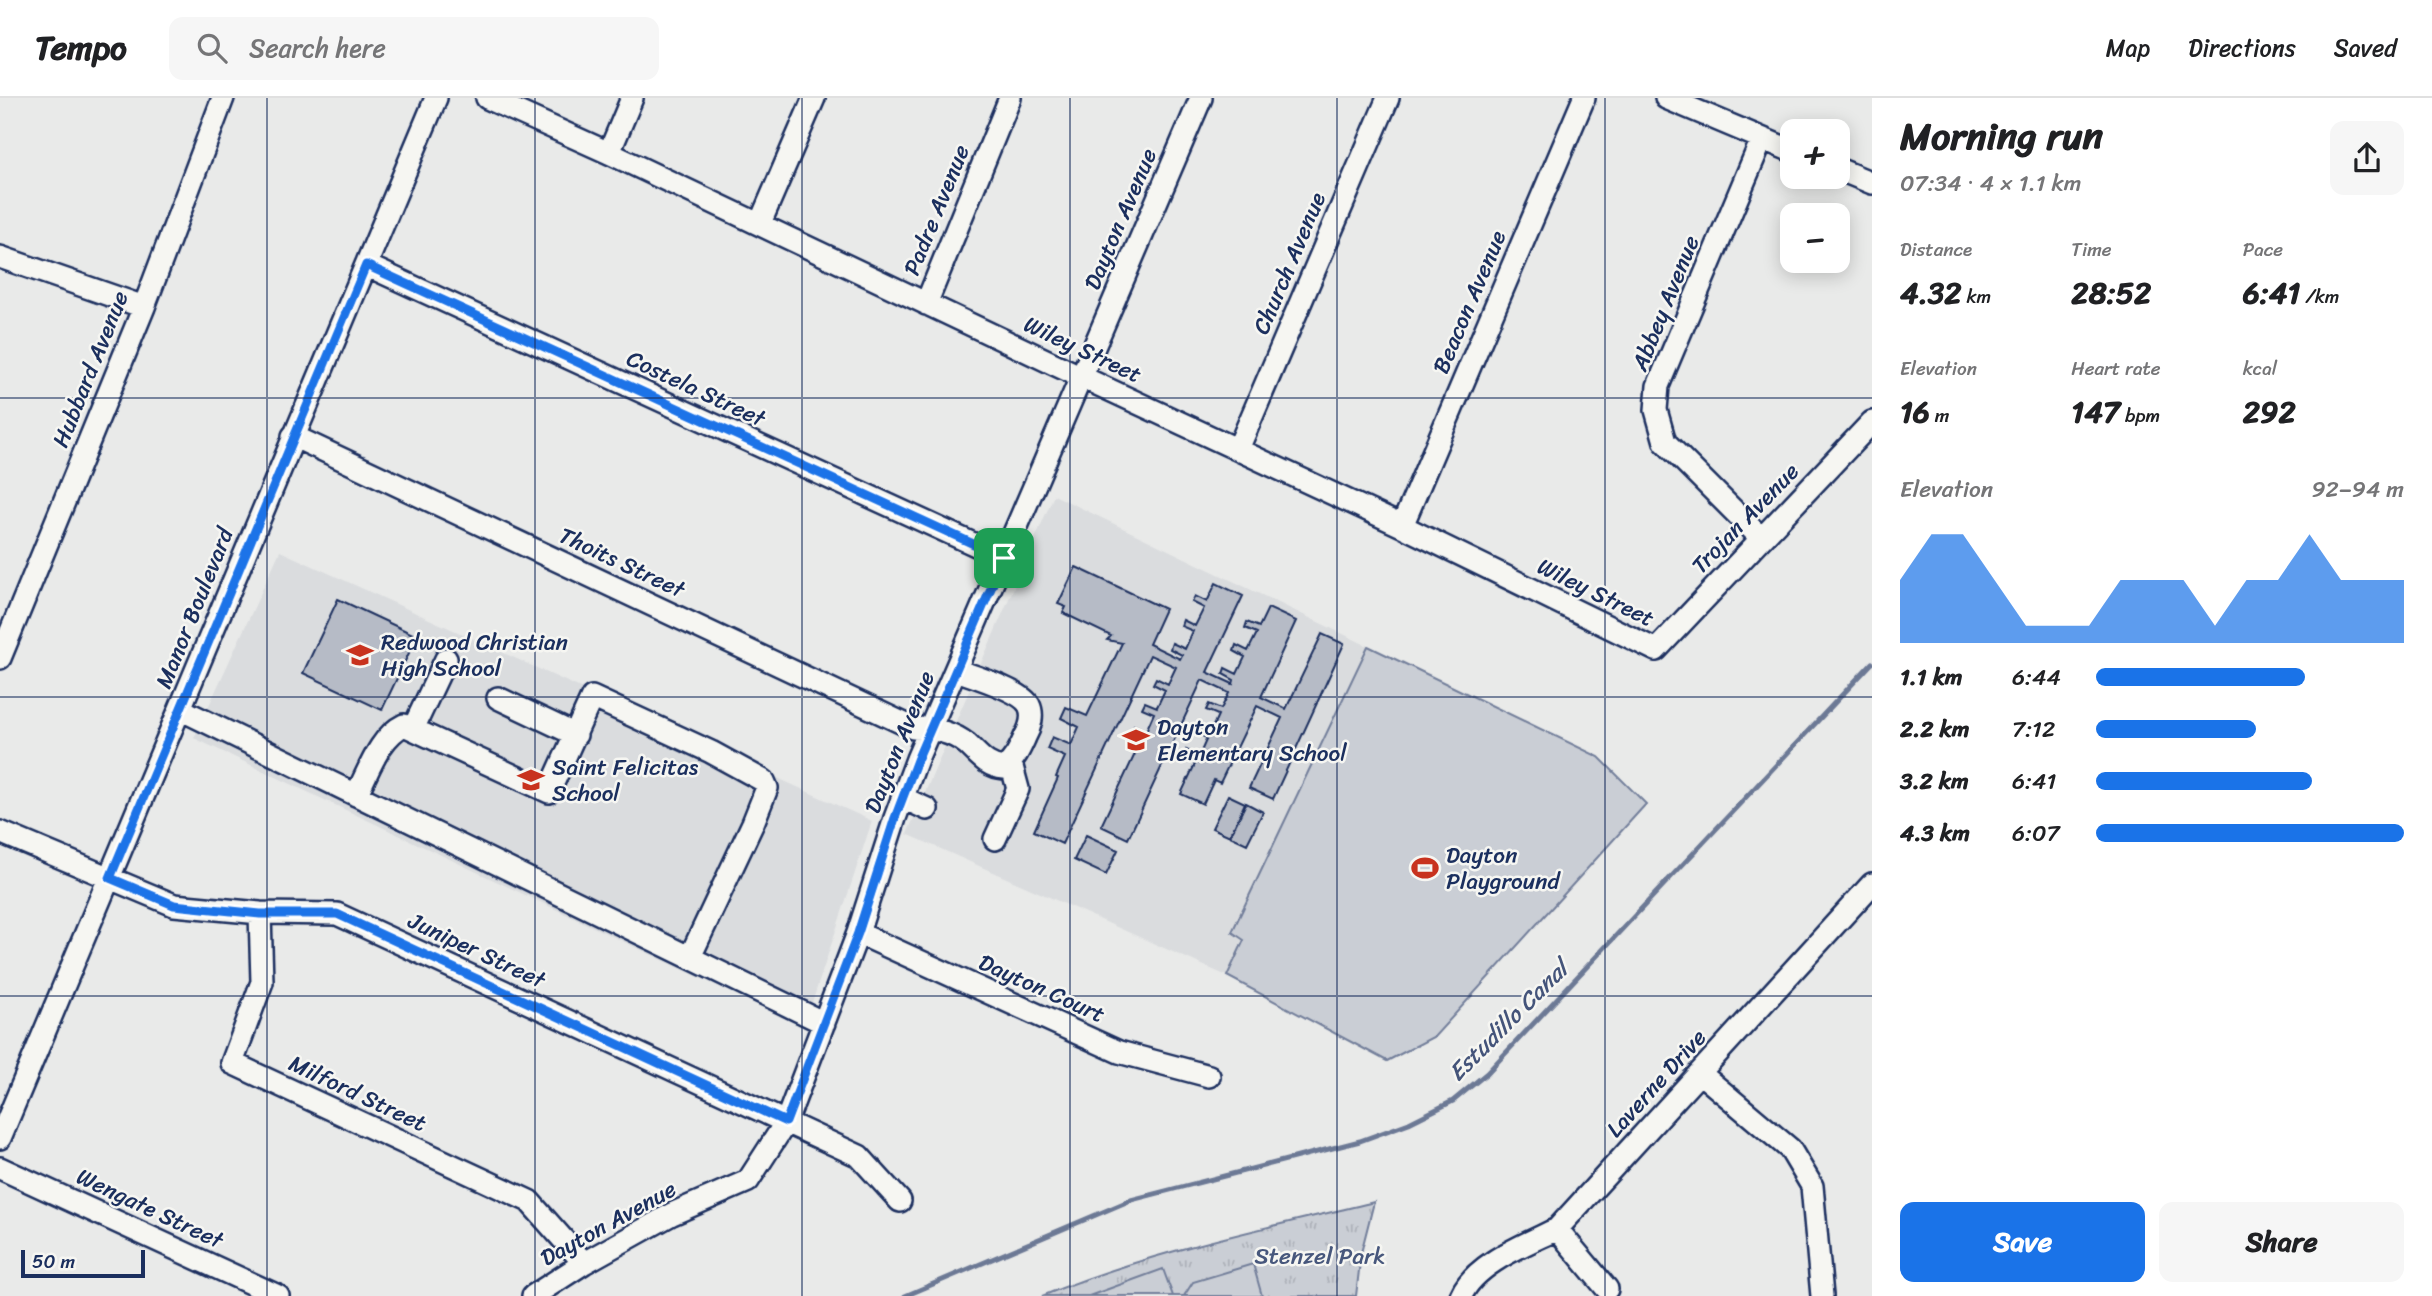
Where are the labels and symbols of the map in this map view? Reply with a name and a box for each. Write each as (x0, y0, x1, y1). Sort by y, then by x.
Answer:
street label: Padre Avenue (892, 138, 981, 282)
street label: Dayton Avenue (1072, 142, 1169, 297)
street label: Church Avenue (1241, 186, 1338, 341)
street label: Beacon Avenue (1421, 224, 1518, 380)
street label: Abbey Avenue (1619, 229, 1711, 378)
street label: Hubbard Avenue (40, 284, 141, 454)
street label: Wiley Street (1017, 304, 1149, 395)
street label: Costela Street (619, 338, 774, 439)
street label: Trojan Avenue (1681, 453, 1810, 584)
street label: Thoits Street (552, 515, 693, 610)
street label: Manor Boulevard (144, 520, 246, 695)
pin (974, 528, 1034, 588)
street label: Wiley Street (1530, 546, 1662, 639)
place label: Redwood Christian High School (381, 622, 568, 689)
school or university icon: Redwood Christian High School (345, 640, 375, 670)
street label: Dayton Avenue (852, 664, 947, 820)
place label: Dayton Elementary School (1157, 707, 1347, 774)
school or university icon: Dayton Elementary School (1121, 725, 1151, 755)
place label: Saint Felicitas School (552, 747, 699, 814)
school or university icon: Saint Felicitas School (516, 765, 546, 795)
place label: Dayton Playground (1446, 835, 1561, 902)
sports icon: Dayton Playground (1410, 853, 1440, 883)
street label: Juniper Street (400, 900, 554, 1001)
street label: Dayton Court (972, 942, 1112, 1035)
water label: Estudillo Canal (1437, 947, 1582, 1092)
street label: Laverne Drive (1596, 1019, 1717, 1147)
street label: Milford Street (282, 1043, 434, 1143)
street label: Wengate Street (69, 1156, 232, 1261)
street label: Dayton Avenue (532, 1169, 684, 1278)
park label: Stenzel Park (1254, 1236, 1386, 1277)
scale bar (21, 1247, 145, 1279)

